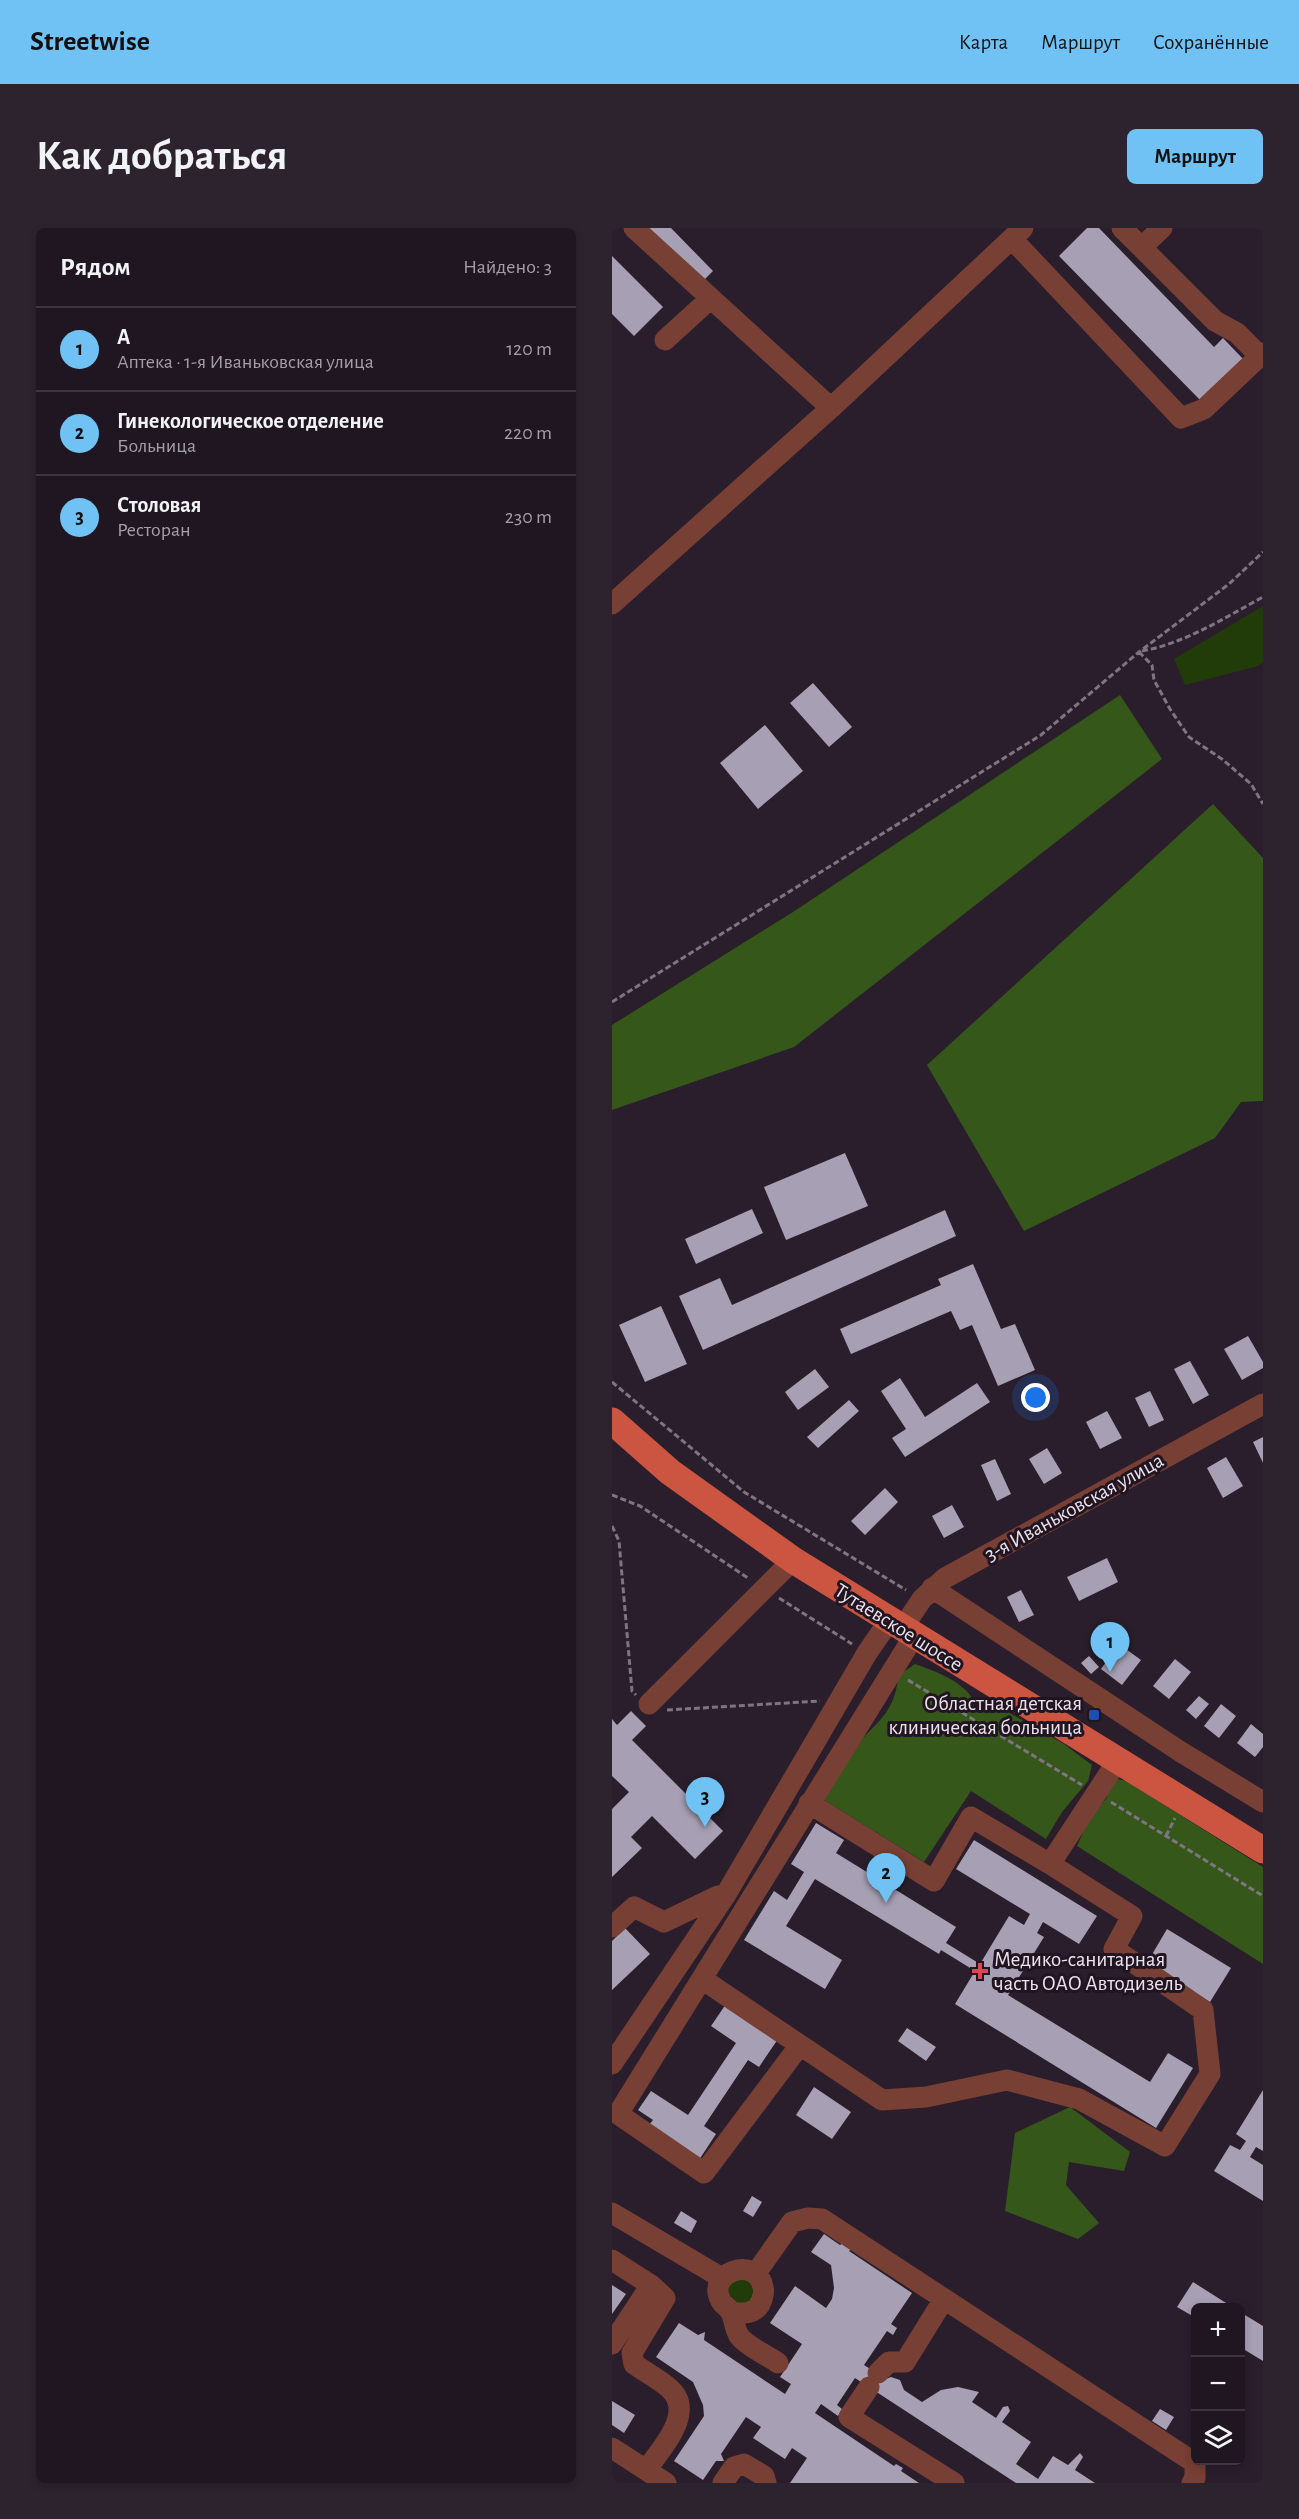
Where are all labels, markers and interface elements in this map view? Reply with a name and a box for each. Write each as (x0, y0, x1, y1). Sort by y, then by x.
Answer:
text: Streetwise (30, 28, 150, 56)
text: Карта (959, 32, 1008, 53)
text: Маршрут (1041, 32, 1120, 53)
text: Сохранённые (1153, 32, 1269, 53)
button: Маршрут (1127, 129, 1263, 184)
text: Как добраться (36, 135, 287, 177)
text: Рядом (60, 254, 131, 280)
text: Найдено: 3 (463, 257, 552, 277)
text: А (117, 326, 130, 348)
text: 1 (76, 339, 83, 359)
text: 120 m (506, 339, 552, 359)
text: Аптека · 1-я Иваньковская улица (117, 352, 374, 372)
text: Гинекологическое отделение (117, 410, 384, 432)
text: 2 (75, 423, 84, 443)
text: 220 m (504, 423, 552, 443)
text: Больница (117, 436, 196, 456)
text: Столовая (117, 494, 201, 516)
text: 3 (75, 507, 84, 527)
text: 230 m (505, 507, 552, 527)
text: Ресторан (117, 520, 191, 540)
your location (1021, 1383, 1050, 1412)
street label: 3-я Иваньковская улица (981, 1449, 1168, 1565)
street label: Тутаевское шоссе (831, 1580, 966, 1675)
pin: 1 (1090, 1622, 1130, 1672)
place label: Областная детская клиническая больница (889, 1693, 1082, 1738)
marker: Областная детская клиническая больница (1087, 1708, 1101, 1722)
pin: 3 (686, 1778, 724, 1827)
pin: 2 (866, 1854, 906, 1903)
place label: Медико-санитарная часть ОАО Автодизель (994, 1949, 1183, 1994)
marker: Медико-санитарная часть ОАО Автодизель (971, 1962, 989, 1980)
map controls (1191, 2303, 1245, 2465)
button: + (1191, 2303, 1245, 2357)
button: − (1191, 2357, 1245, 2411)
button: layers (1191, 2411, 1245, 2465)

